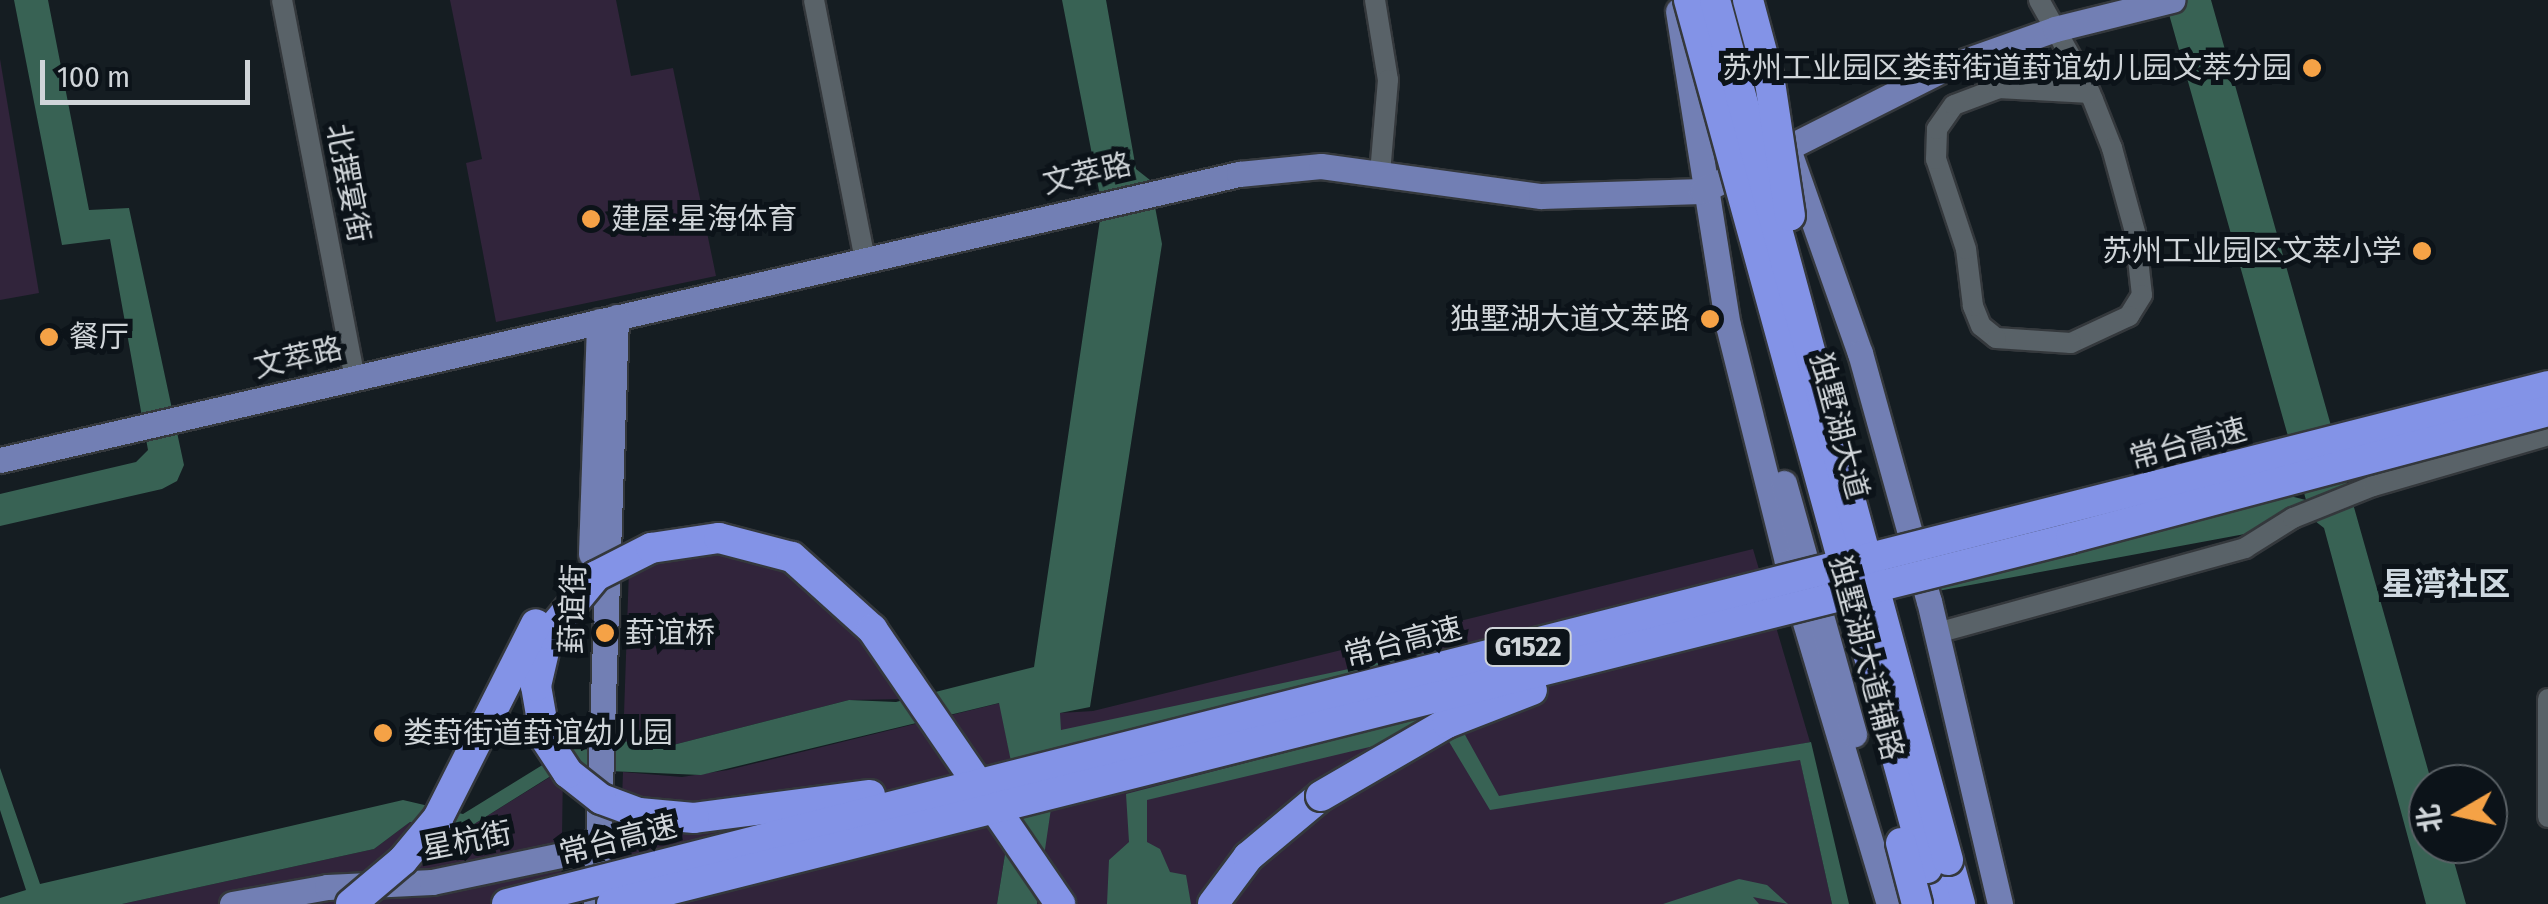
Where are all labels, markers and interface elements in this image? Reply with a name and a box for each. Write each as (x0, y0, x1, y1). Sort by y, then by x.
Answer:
scale bar (45, 40, 255, 102)
place label: 苏州工业园区娄葑街道葑谊幼儿园文萃分园 (1722, 50, 2292, 86)
marker: 苏州工业园区娄葑街道葑谊幼儿园文萃分园 (2301, 57, 2323, 79)
text: 100 m (57, 59, 130, 95)
street label: 北摆宴街 (319, 121, 377, 245)
street label: 文萃路 (1039, 146, 1135, 202)
place label: 建屋·星海体育 (611, 201, 797, 237)
marker: 建屋·星海体育 (580, 208, 602, 230)
place label: 苏州工业园区文萃小学 (2102, 233, 2402, 269)
marker: 苏州工业园区文萃小学 (2411, 240, 2433, 262)
place label: 独墅湖大道文萃路 (1450, 301, 1690, 337)
marker: 独墅湖大道文萃路 (1699, 308, 1721, 330)
place label: 餐厅 (69, 319, 129, 355)
marker: 餐厅 (38, 326, 60, 348)
street label: 文萃路 (250, 330, 346, 386)
street label: 独墅湖大道 (1802, 349, 1876, 503)
street label: 常台高速 (2125, 411, 2251, 477)
street label: 独墅湖大道辅路 (1821, 552, 1911, 764)
street label: 葑谊街 (553, 563, 593, 655)
district label: 星湾社区 (2382, 565, 2510, 603)
street label: 常台高速 (1340, 610, 1466, 674)
place label: 葑谊桥 (625, 615, 715, 651)
marker: 葑谊桥 (594, 622, 616, 644)
road number: G1522 (1483, 624, 1573, 670)
place label: 娄葑街道葑谊幼儿园 (403, 715, 673, 751)
marker: 娄葑街道葑谊幼儿园 (372, 722, 394, 744)
north arrow (2408, 764, 2508, 864)
text: 北 (2411, 802, 2448, 835)
street label: 常台高速 (555, 808, 681, 872)
street label: 星杭街 (419, 815, 515, 867)

